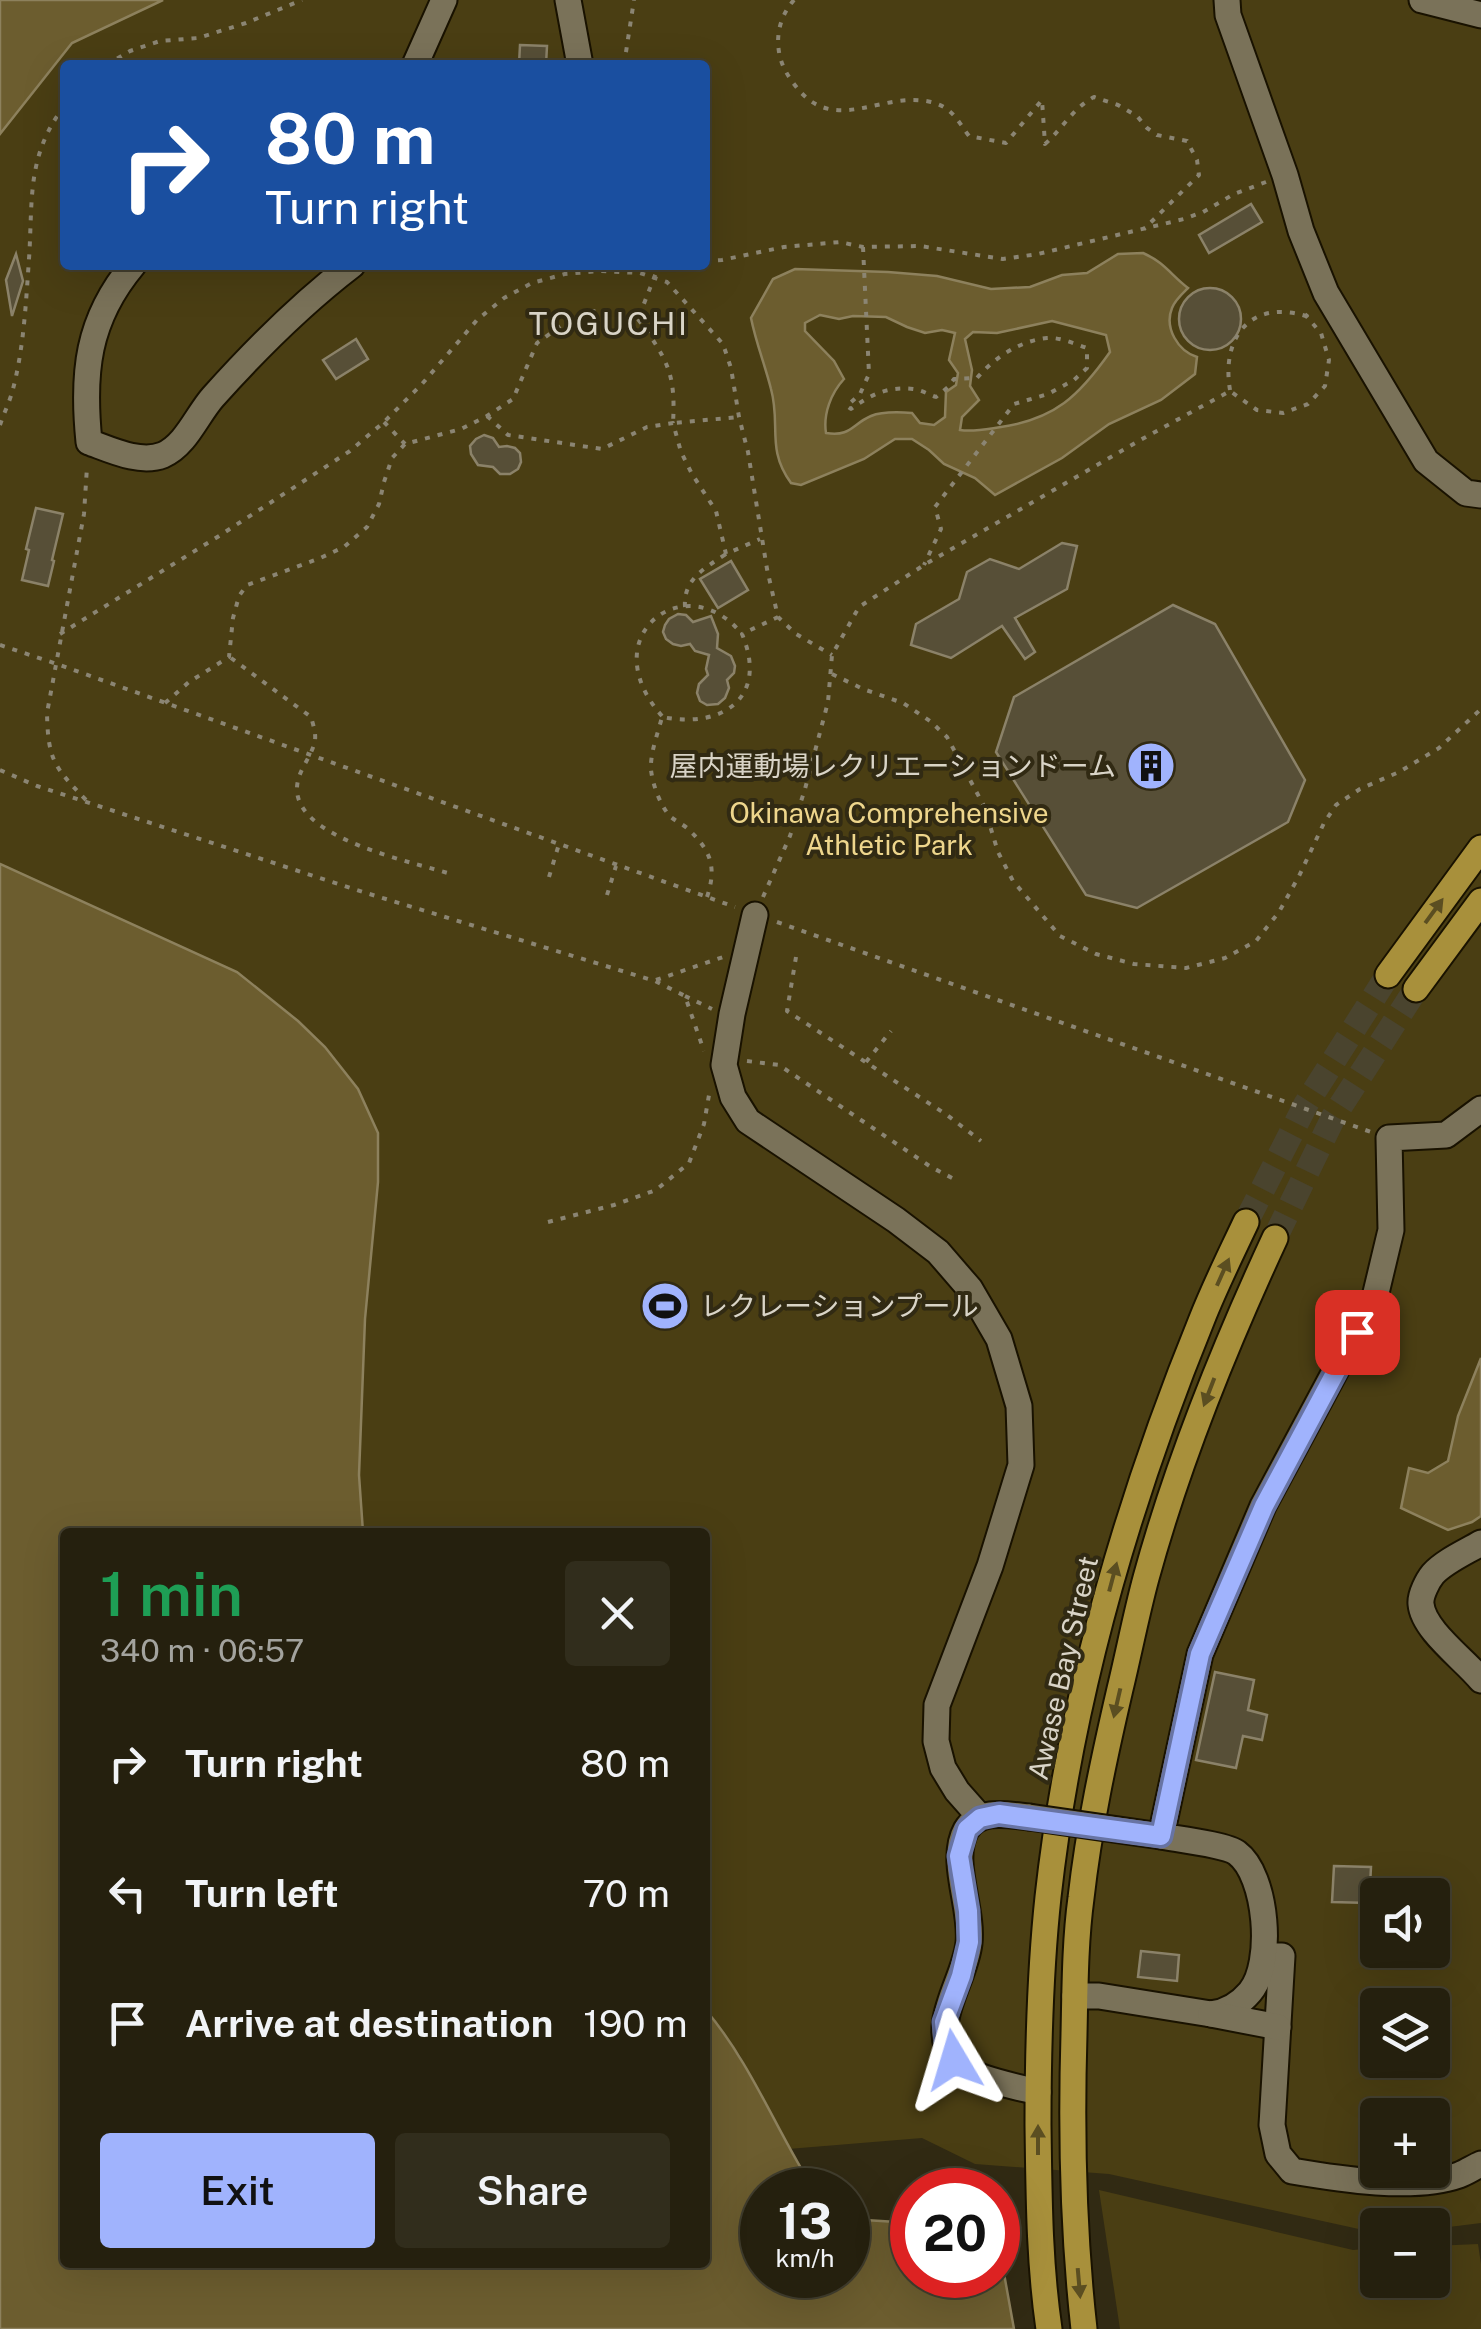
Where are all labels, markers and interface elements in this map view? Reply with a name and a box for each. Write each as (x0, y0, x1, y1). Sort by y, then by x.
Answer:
text: 80 m (265, 97, 435, 180)
icon: right (100, 100, 230, 230)
text: Turn right (265, 181, 469, 234)
district label: TOGUCHI (528, 305, 690, 342)
building icon: 屋内運動場レクリエーションドーム (1125, 740, 1177, 792)
place label: 屋内運動場レクリエーションドーム (669, 749, 1116, 782)
park label: Okinawa Comprehensive Athletic Park (729, 796, 1049, 861)
one-way arrow (1423, 897, 1443, 924)
one-way arrow (1215, 1257, 1231, 1287)
sports icon: レクレーションプール (639, 1280, 691, 1332)
place label: レクレーションプール (700, 1289, 979, 1322)
pin (1315, 1290, 1400, 1375)
icon: arrive (1330, 1305, 1385, 1360)
one-way arrow (1200, 1377, 1216, 1407)
street label: Awase Bay Street (1021, 1553, 1104, 1783)
text: 1 min (100, 1559, 243, 1630)
button: close (565, 1561, 670, 1666)
one-way arrow (1106, 1561, 1122, 1592)
text: 340 m · 06:57 (100, 1632, 304, 1669)
one-way arrow (1108, 1688, 1124, 1719)
icon: right (100, 1736, 155, 1791)
text: Turn right (185, 1741, 363, 1786)
text: 80 m (580, 1741, 670, 1786)
icon: left (100, 1866, 155, 1921)
text: Turn left (185, 1871, 339, 1916)
text: 70 m (583, 1871, 670, 1916)
map controls (1360, 1878, 1450, 2298)
button: sound (1360, 1878, 1450, 1968)
button: layers (1360, 1988, 1450, 2078)
icon: arrive (100, 1996, 155, 2051)
text: Arrive at destination (185, 2001, 553, 2046)
text: 190 m (583, 2001, 688, 2046)
position arrow (902, 2008, 1006, 2112)
button: + (1360, 2098, 1450, 2188)
one-way arrow (1030, 2123, 1046, 2155)
button: Exit (100, 2133, 375, 2248)
button: Share (395, 2133, 670, 2248)
speed limit sign: 20 (890, 2168, 1020, 2298)
text: 13 (778, 2191, 832, 2250)
button: − (1360, 2208, 1450, 2298)
text: km/h (776, 2243, 834, 2273)
one-way arrow (1071, 2267, 1087, 2299)

